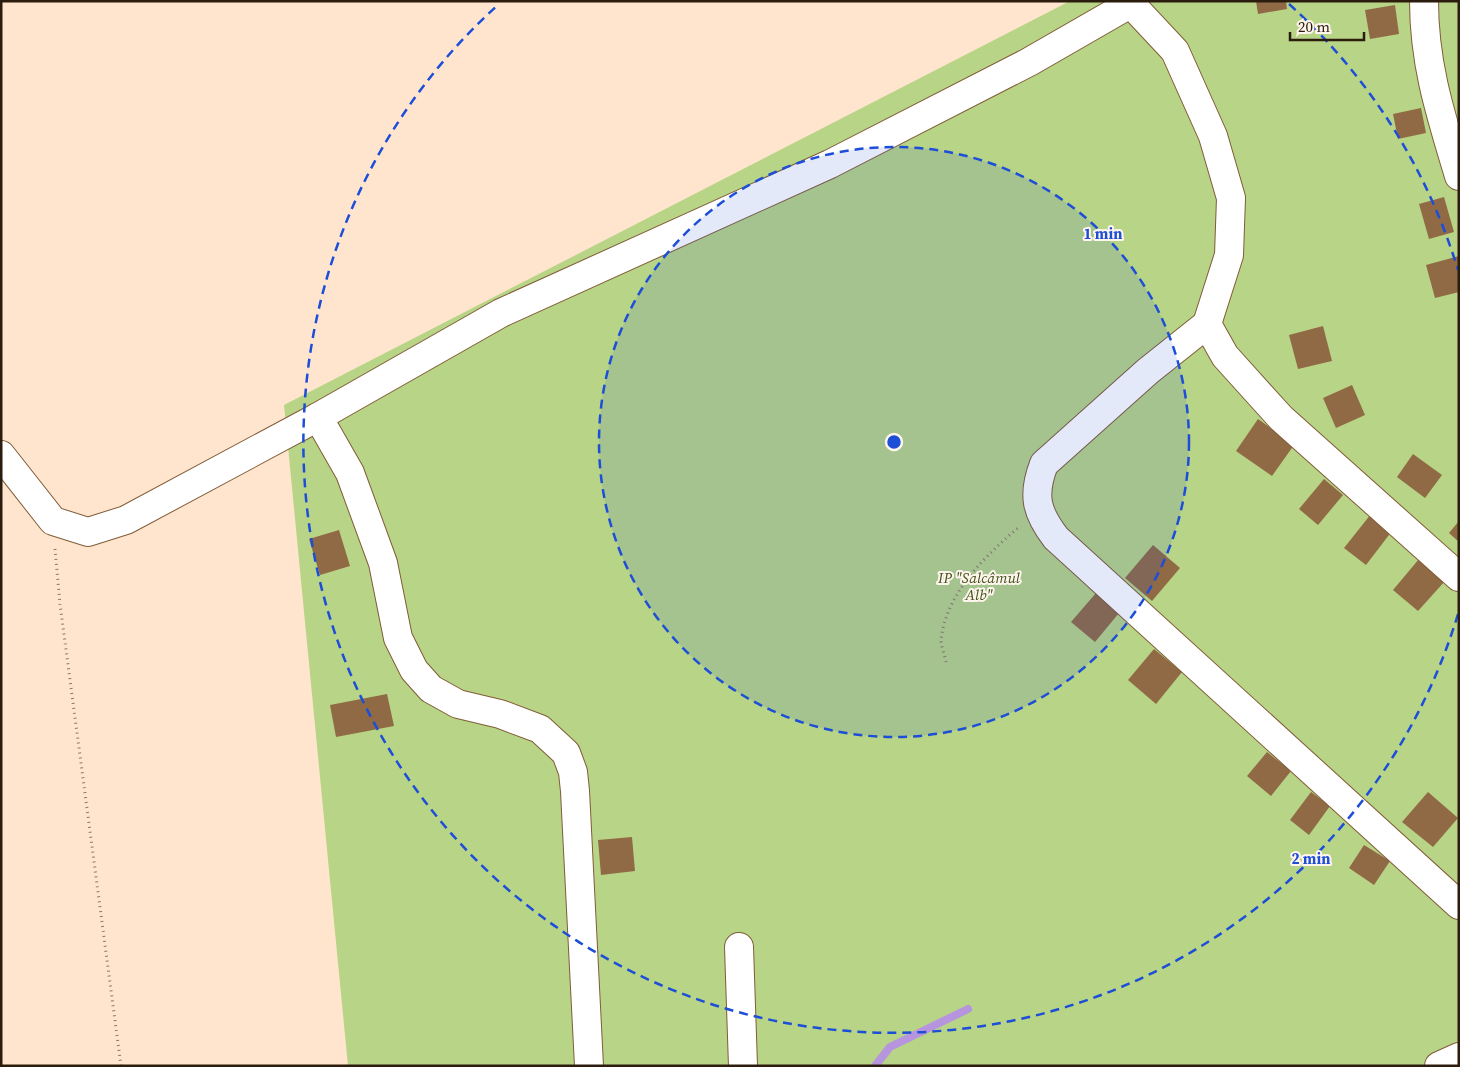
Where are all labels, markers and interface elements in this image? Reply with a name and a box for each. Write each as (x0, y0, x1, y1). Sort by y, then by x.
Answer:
scale bar (1290, 10, 1364, 42)
text: 20 m (1298, 16, 1330, 37)
text: 1 min (1084, 223, 1122, 244)
centre of rings (885, 433, 903, 451)
park label: IP "Salcâmul Alb" (937, 567, 1021, 605)
text: 2 min (1292, 848, 1330, 869)

